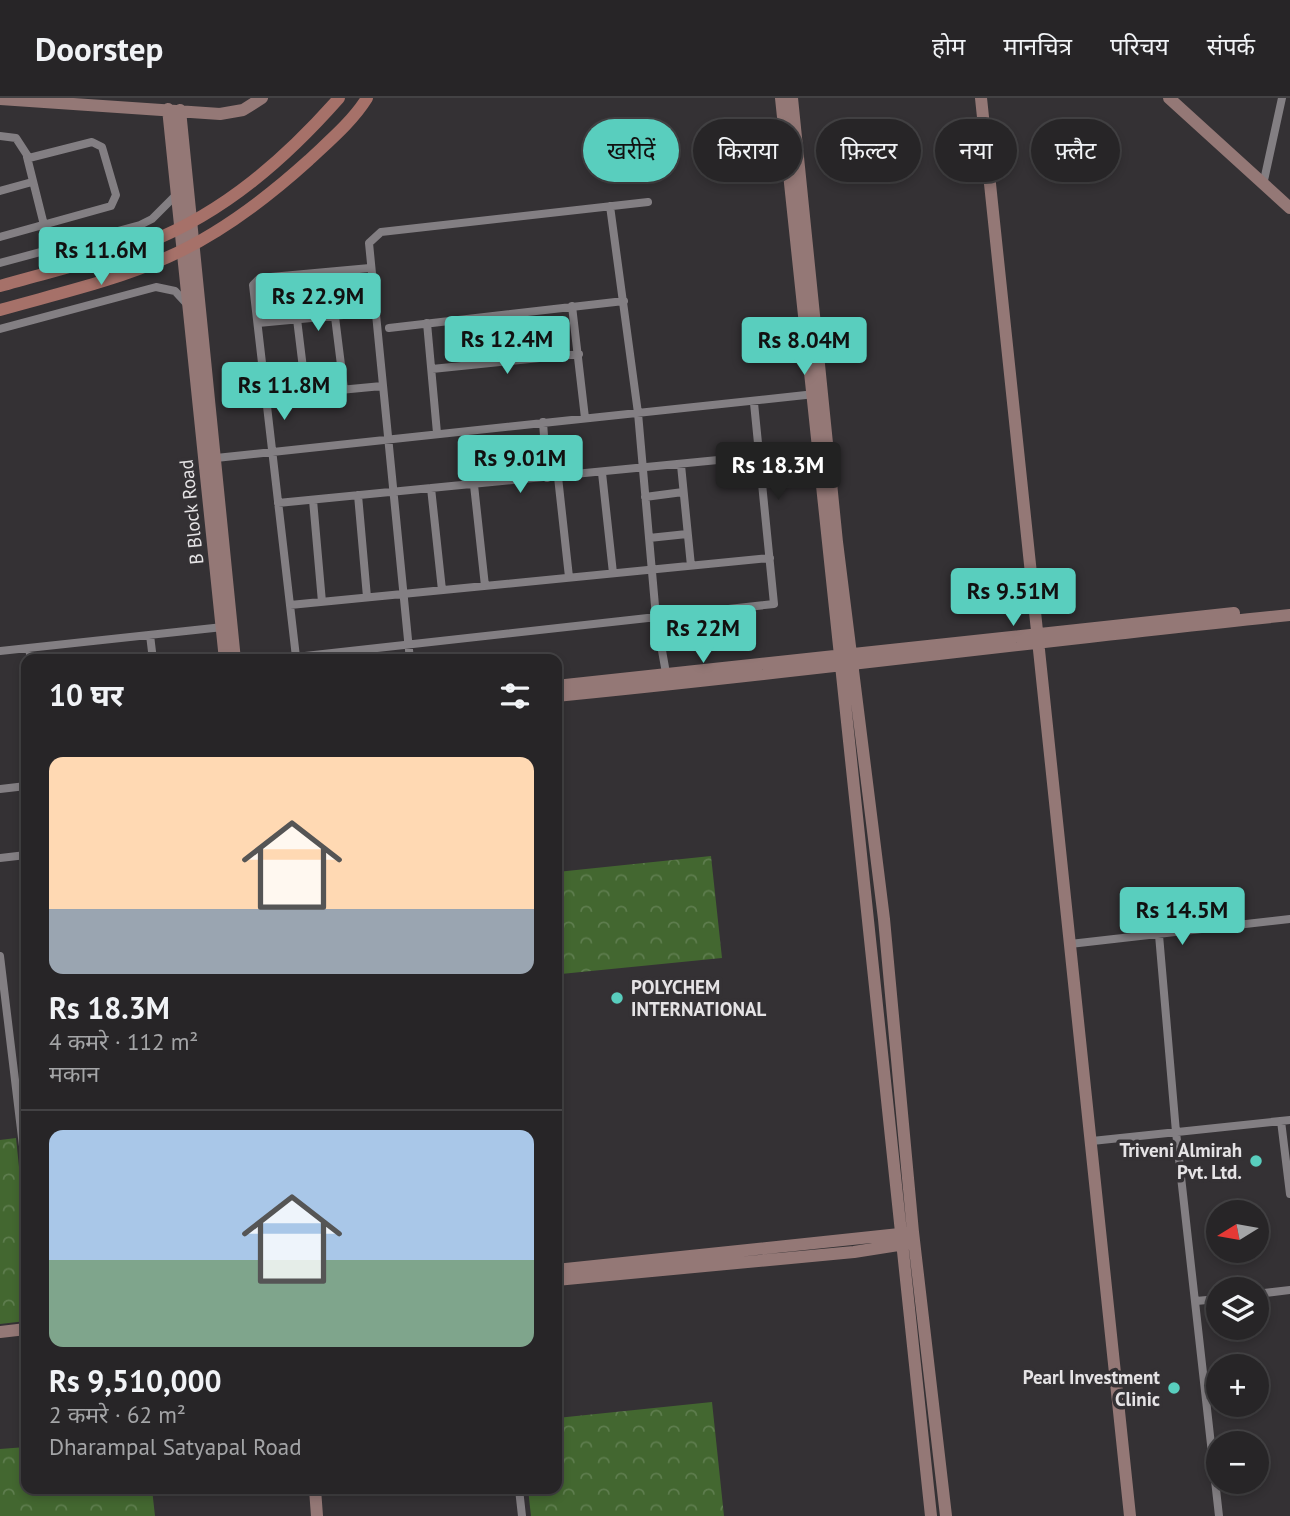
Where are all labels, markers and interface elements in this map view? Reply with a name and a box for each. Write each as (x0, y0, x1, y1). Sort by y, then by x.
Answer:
text: Doorstep (35, 27, 163, 70)
text: होम (932, 31, 965, 62)
text: मानचित्र (1003, 31, 1072, 62)
text: परिचय (1110, 31, 1169, 62)
text: संपर्क (1207, 31, 1255, 62)
chip: खरीदें (583, 119, 679, 182)
chip: किराया (693, 119, 802, 182)
chip: फ़िल्टर (816, 119, 921, 182)
chip: नया (935, 119, 1017, 182)
chip: फ़्लैट (1031, 119, 1120, 182)
pin: Rs 11.6M (29, 228, 173, 287)
text: Rs 11.6M (55, 235, 147, 264)
pin: Rs 22.9M (246, 274, 390, 333)
text: Rs 22.9M (272, 281, 364, 310)
pin: Rs 12.4M (435, 316, 579, 376)
pin: Rs 8.04M (732, 317, 876, 377)
text: Rs 12.4M (461, 324, 553, 353)
text: Rs 8.04M (758, 325, 850, 354)
pin: Rs 11.8M (212, 362, 356, 422)
text: Rs 11.8M (238, 370, 330, 399)
pin: Rs 9.01M (448, 436, 592, 495)
pin: Rs 18.3M (706, 442, 850, 502)
text: Rs 9.01M (474, 443, 566, 472)
text: Rs 18.3M (732, 450, 824, 479)
street label: B Block Road (174, 458, 208, 566)
pin: Rs 9.51M (941, 568, 1085, 628)
text: Rs 9.51M (967, 576, 1059, 605)
pin: Rs 22M (646, 606, 760, 665)
text: Rs 22M (666, 613, 740, 642)
text: 10 घर (49, 675, 123, 714)
icon: filters (496, 677, 534, 715)
icon: home (229, 802, 355, 928)
pin: Rs 14.5M (1110, 888, 1254, 947)
text: Rs 14.5M (1136, 895, 1228, 924)
place label: POLYCHEM INTERNATIONAL (631, 975, 766, 1021)
text: Rs 18.3M (49, 988, 170, 1027)
marker: POLYCHEM INTERNATIONAL (609, 990, 625, 1006)
text: 4 कमरे · 112 m² (49, 1027, 198, 1056)
text: मकान (49, 1059, 99, 1088)
place label: Triveni Almirah Pvt. Ltd. (1119, 1138, 1242, 1184)
marker: Triveni Almirah Pvt. Ltd. (1248, 1153, 1264, 1169)
icon: home (229, 1176, 355, 1302)
north arrow (1206, 1200, 1269, 1264)
map controls (1206, 1200, 1269, 1494)
button: layers (1206, 1277, 1269, 1340)
button: + (1206, 1354, 1269, 1417)
text: Rs 9,510,000 (49, 1361, 222, 1400)
place label: Pearl Investment Clinic (1023, 1365, 1160, 1411)
marker: Pearl Investment Clinic (1166, 1380, 1182, 1396)
text: 2 कमरे · 62 m² (49, 1400, 186, 1429)
button: − (1206, 1431, 1269, 1494)
text: Dharampal Satyapal Road (49, 1432, 302, 1461)

